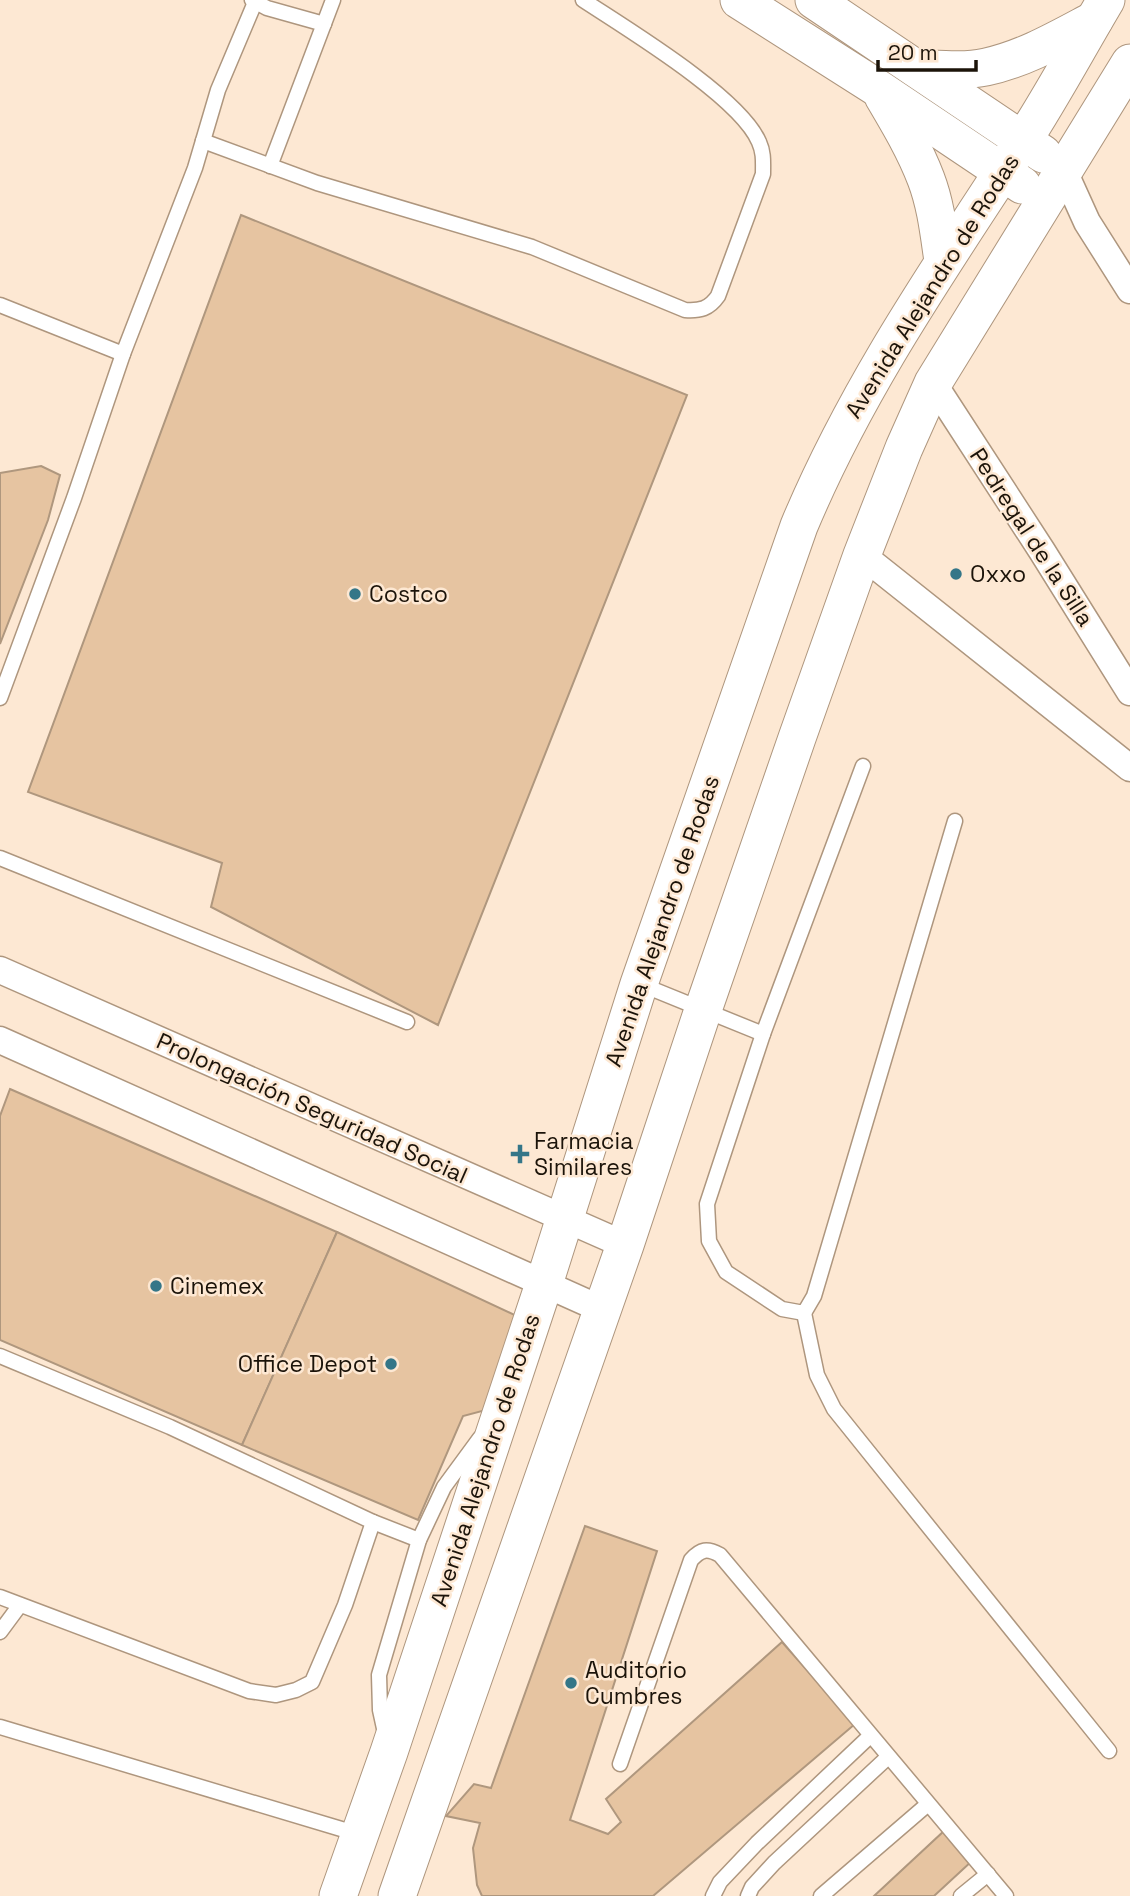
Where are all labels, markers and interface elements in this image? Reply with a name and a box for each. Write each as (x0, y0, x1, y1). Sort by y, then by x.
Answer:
scale bar (878, 28, 976, 72)
text: 20 m (888, 39, 938, 66)
street label: Avenida Alejandro de Rodas (838, 148, 1026, 424)
street label: Pedregal de la Silla (963, 442, 1101, 632)
place label: Oxxo (970, 559, 1026, 589)
marker: Oxxo (948, 566, 964, 582)
place label: Costco (369, 579, 448, 609)
marker: Costco (347, 586, 363, 602)
street label: Avenida Alejandro de Rodas (598, 771, 726, 1071)
street label: Prolongación Seguridad Social (152, 1026, 472, 1190)
place label: Farmacia Similares (534, 1126, 633, 1182)
marker: Farmacia Similares (512, 1146, 528, 1162)
place label: Cinemex (170, 1271, 264, 1301)
marker: Cinemex (148, 1278, 164, 1294)
street label: Avenida Alejandro de Rodas (423, 1310, 547, 1610)
place label: Office Depot (238, 1349, 377, 1379)
marker: Office Depot (383, 1356, 399, 1372)
place label: Auditorio Cumbres (585, 1655, 687, 1711)
marker: Auditorio Cumbres (563, 1675, 579, 1691)

